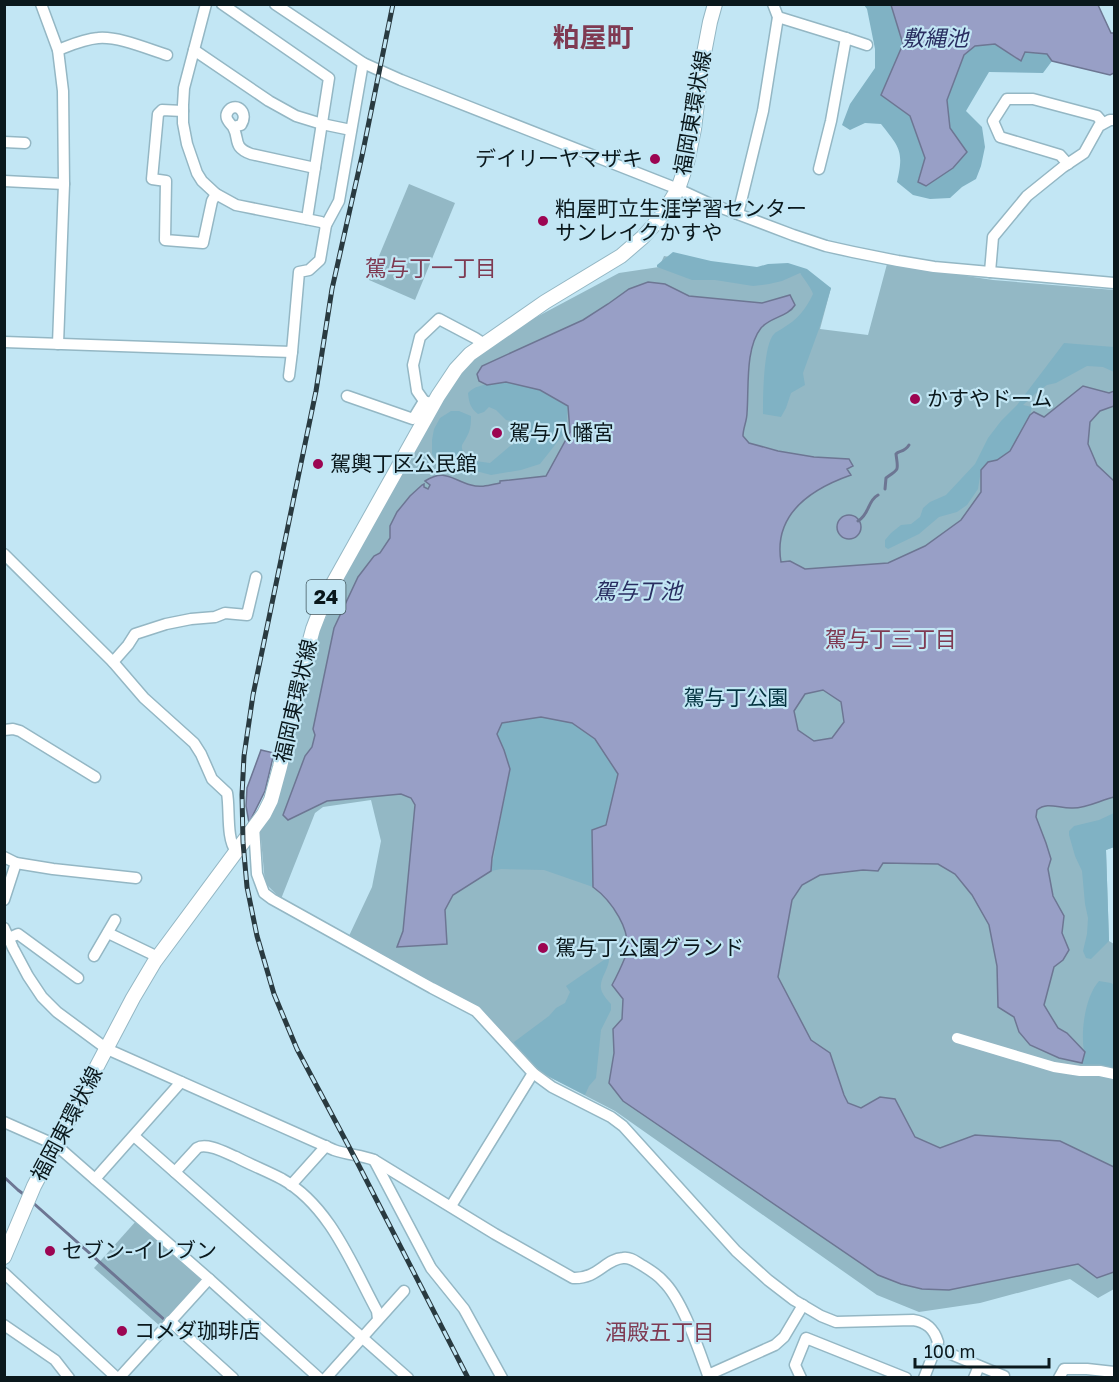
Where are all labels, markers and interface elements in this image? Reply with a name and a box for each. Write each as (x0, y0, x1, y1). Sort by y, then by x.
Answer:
district label: 粕屋町 (553, 21, 634, 53)
water label: 敷縄池 (902, 24, 970, 51)
street label: 福岡東環状線 (668, 49, 716, 177)
place label: デイリーヤマザキ (475, 145, 643, 171)
marker: デイリーヤマザキ (648, 152, 662, 166)
place label: 粕屋町立生涯学習センター サンレイクかすや (555, 195, 807, 245)
marker: 粕屋町立生涯学習センター サンレイクかすや (536, 214, 550, 228)
district label: 駕与丁一丁目 (365, 254, 497, 281)
place label: かすやドーム (927, 385, 1052, 411)
marker: かすやドーム (908, 392, 922, 406)
place label: 駕与八幡宮 (509, 419, 614, 445)
marker: 駕与八幡宮 (490, 426, 504, 440)
place label: 駕輿丁区公民館 (330, 450, 477, 476)
marker: 駕輿丁区公民館 (311, 457, 325, 471)
water label: 駕与丁池 (594, 577, 684, 604)
road number: 24 (306, 580, 346, 614)
district label: 駕与丁三丁目 (825, 625, 957, 652)
street label: 福岡東環状線 (268, 636, 322, 765)
park label: 駕与丁公園 (684, 684, 789, 710)
place label: 駕与丁公園グランド (555, 934, 744, 960)
marker: 駕与丁公園グランド (536, 941, 550, 955)
street label: 福岡東環状線 (25, 1062, 107, 1185)
place label: セブン-イレブン (62, 1237, 217, 1263)
marker: セブン-イレブン (43, 1244, 57, 1258)
place label: コメダ珈琲店 (134, 1317, 260, 1343)
district label: 酒殿五丁目 (605, 1318, 715, 1345)
marker: コメダ珈琲店 (115, 1324, 129, 1338)
scale bar (915, 1331, 1048, 1369)
text: 100 m (924, 1340, 975, 1362)

